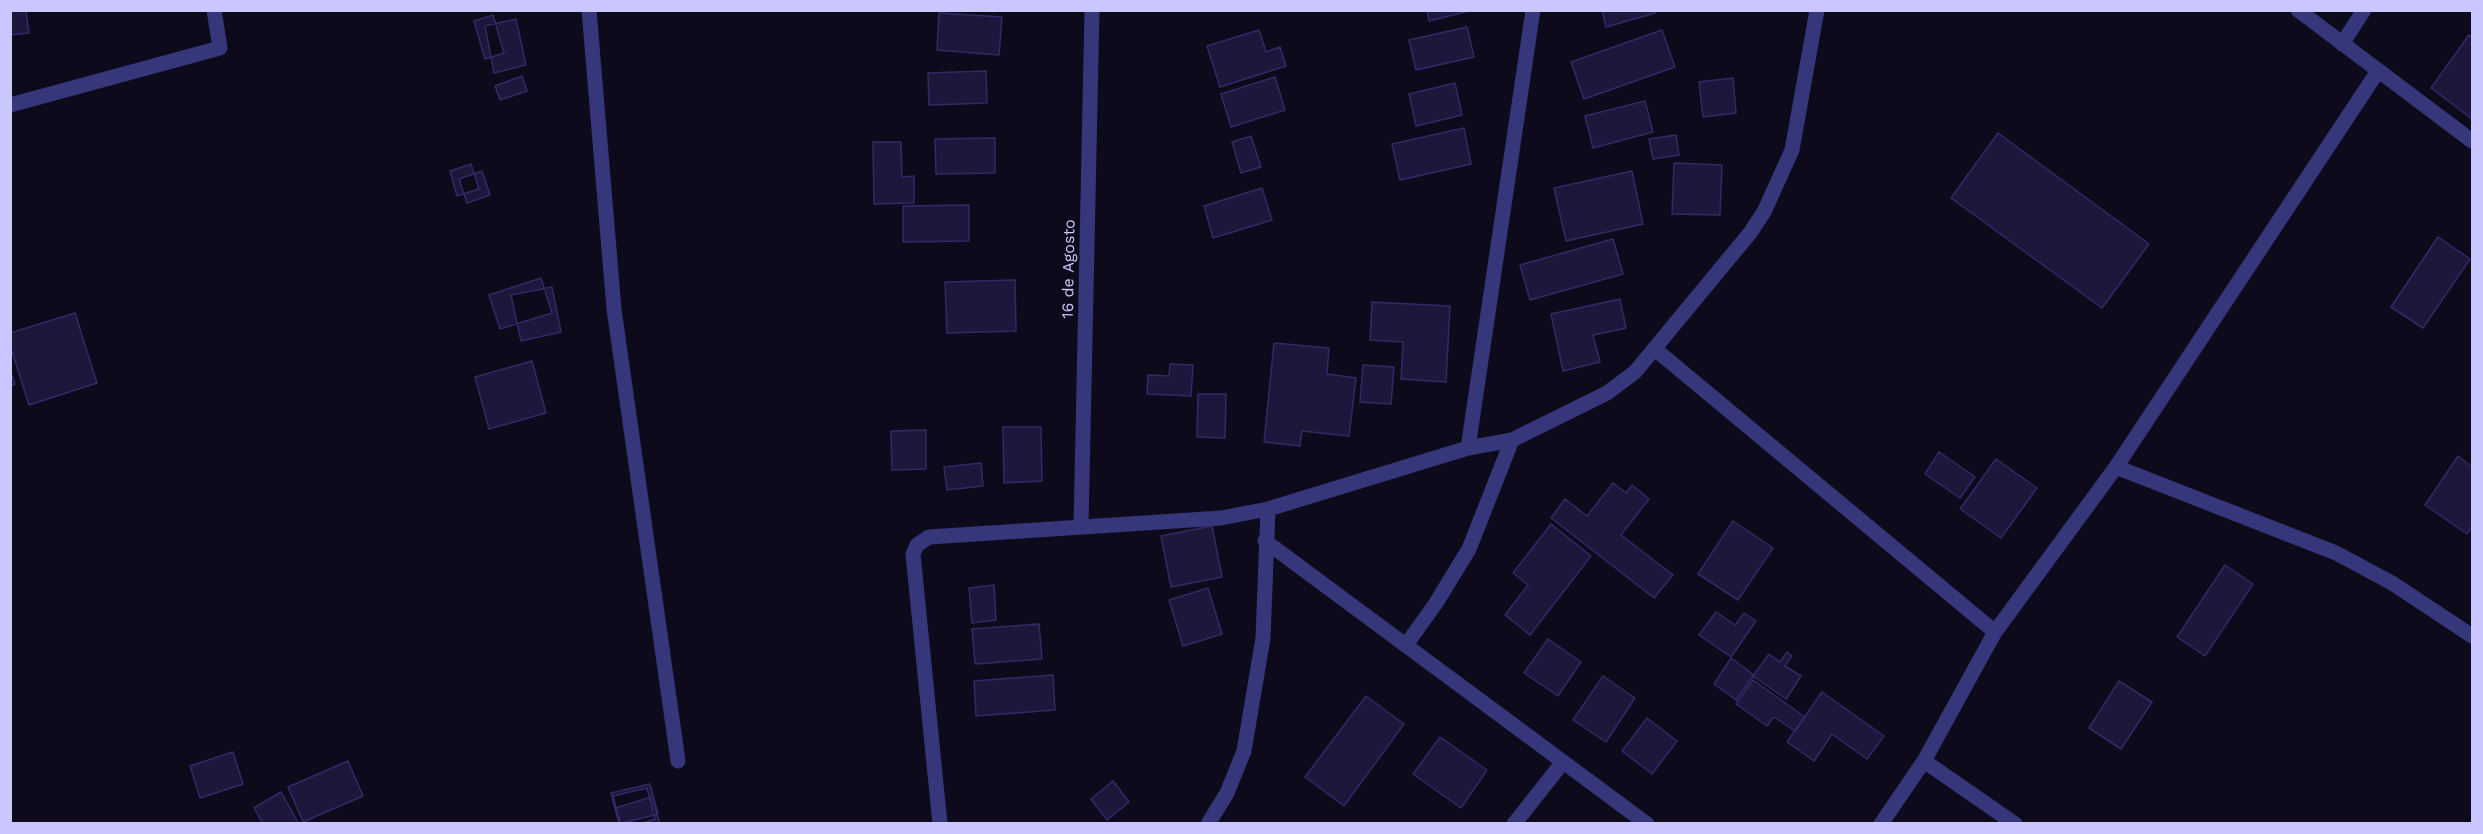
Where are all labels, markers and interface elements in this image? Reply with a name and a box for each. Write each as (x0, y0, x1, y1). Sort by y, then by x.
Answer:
street label: 16 de Agosto (1059, 219, 1079, 319)

